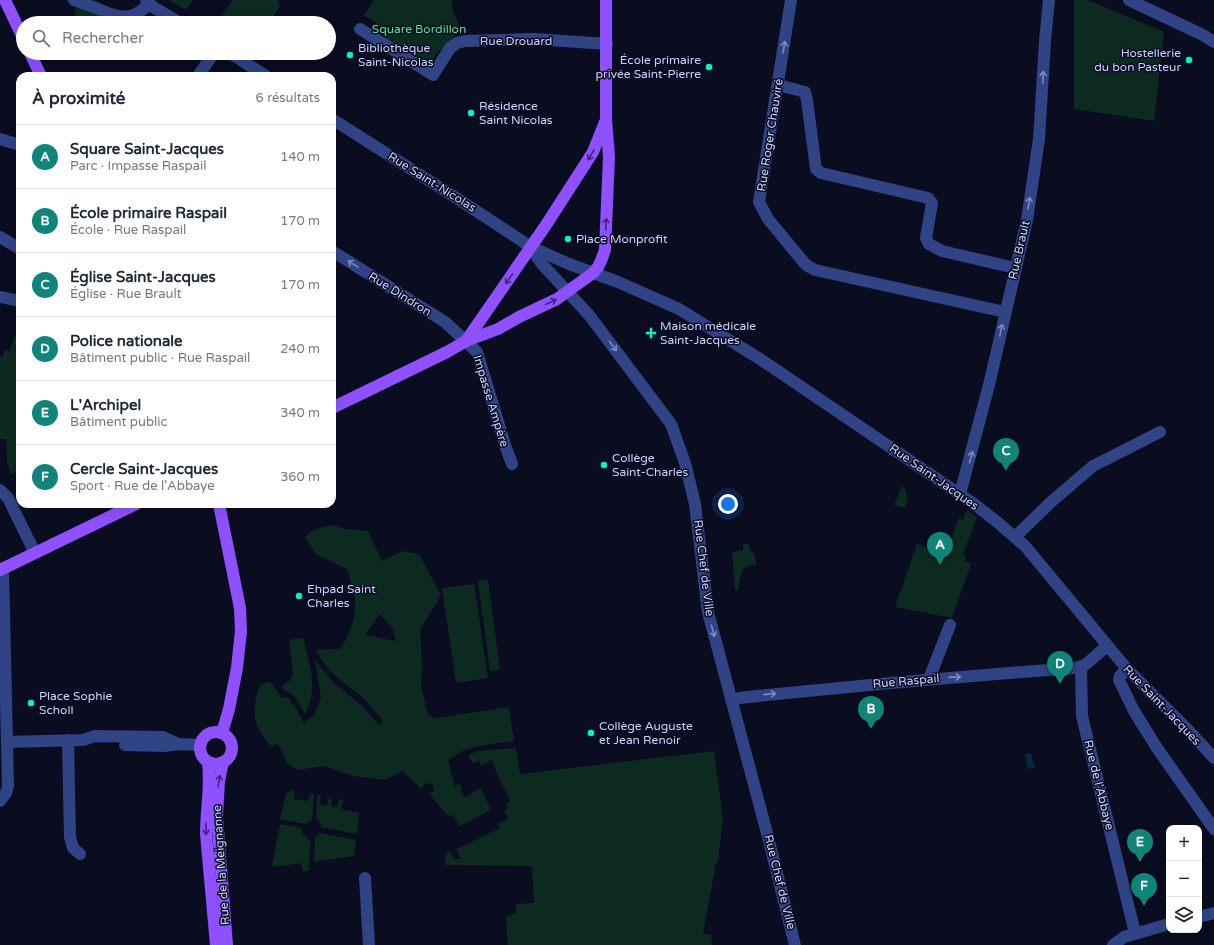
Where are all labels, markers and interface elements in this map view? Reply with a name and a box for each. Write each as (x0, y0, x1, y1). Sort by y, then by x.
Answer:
search box (16, 16, 336, 60)
park label: Square Bordillon (372, 22, 466, 36)
icon: search (30, 27, 52, 49)
text: Rechercher (62, 29, 144, 47)
street label: Rue Drouard (480, 34, 552, 48)
place label: Bibliothèque Saint-Nicolas (358, 41, 434, 69)
one-way arrow (780, 41, 788, 54)
place label: Hostellerie du bon Pasteur (1094, 46, 1181, 74)
marker: Bibliothèque Saint-Nicolas (345, 50, 355, 60)
place label: École primaire privée Saint-Pierre (596, 53, 701, 81)
marker: Hostellerie du bon Pasteur (1184, 55, 1194, 65)
marker: École primaire privée Saint-Pierre (704, 62, 714, 72)
one-way arrow (1039, 71, 1047, 84)
street label: Rue Roger Chauviré (754, 77, 786, 192)
text: À proximité (32, 88, 125, 109)
text: 6 résultats (256, 90, 320, 106)
place label: Résidence Saint Nicolas (479, 99, 553, 127)
marker: Résidence Saint Nicolas (466, 108, 476, 118)
text: Square Saint-Jacques (70, 140, 224, 158)
text: A (40, 149, 50, 165)
text: 140 m (280, 149, 320, 165)
street label: Rue Saint-Nicolas (385, 149, 479, 215)
one-way arrow (587, 149, 595, 160)
text: Parc · Impasse Raspail (70, 158, 207, 174)
one-way arrow (1026, 196, 1034, 209)
text: École primaire Raspail (70, 204, 227, 222)
text: B (40, 213, 50, 229)
text: 170 m (280, 213, 320, 229)
one-way arrow (603, 218, 610, 231)
street label: Rue Brault (1005, 219, 1033, 281)
text: École · Rue Raspail (70, 222, 186, 238)
place label: Place Monprofit (576, 232, 668, 246)
marker: Place Monprofit (563, 234, 573, 244)
one-way arrow (347, 260, 359, 268)
text: Église Saint-Jacques (70, 268, 216, 286)
street label: Rue Dindron (366, 269, 434, 319)
one-way arrow (505, 274, 513, 285)
text: C (40, 277, 50, 293)
text: 170 m (280, 277, 320, 293)
text: Église · Rue Brault (70, 286, 182, 302)
one-way arrow (544, 298, 556, 305)
place label: Maison médicale Saint-Jacques (660, 319, 756, 347)
one-way arrow (998, 324, 1006, 337)
marker: Maison médicale Saint-Jacques (645, 327, 657, 339)
text: Police nationale (70, 332, 183, 350)
one-way arrow (608, 340, 617, 351)
text: D (40, 341, 50, 357)
text: 240 m (280, 341, 320, 357)
text: Bâtiment public · Rue Raspail (70, 350, 250, 366)
street label: Impasse Ampère (470, 353, 512, 449)
text: L'Archipel (70, 396, 141, 414)
text: E (41, 405, 49, 421)
text: 340 m (280, 405, 320, 421)
text: Bâtiment public (70, 414, 168, 430)
pin: C (993, 438, 1019, 471)
street label: Rue Saint-Jacques (887, 441, 981, 513)
one-way arrow (967, 450, 975, 463)
place label: Collège Saint-Charles (612, 451, 689, 479)
text: Cercle Saint-Jacques (70, 460, 218, 478)
marker: Collège Saint-Charles (599, 460, 609, 470)
text: F (41, 469, 49, 485)
text: 360 m (280, 469, 320, 485)
text: Sport · Rue de l'Abbaye (70, 478, 215, 494)
your location (718, 494, 738, 514)
street label: Rue Chef de Ville (691, 519, 717, 617)
pin: A (927, 532, 953, 565)
place label: Ehpad Saint Charles (307, 582, 376, 610)
marker: Ehpad Saint Charles (294, 591, 304, 601)
one-way arrow (710, 624, 718, 637)
pin: D (1047, 651, 1073, 684)
street label: Rue Saint-Jacques (1120, 662, 1204, 748)
street label: Rue Raspail (872, 671, 940, 691)
one-way arrow (948, 673, 961, 680)
place label: Place Sophie Scholl (39, 689, 113, 717)
one-way arrow (763, 691, 776, 698)
pin: B (858, 696, 884, 729)
marker: Place Sophie Scholl (26, 698, 36, 708)
place label: Collège Auguste et Jean Renoir (599, 719, 693, 747)
marker: Collège Auguste et Jean Renoir (586, 728, 596, 738)
street label: Rue de l'Abbaye (1081, 738, 1117, 832)
one-way arrow (216, 774, 224, 787)
street label: Rue de la Meignanne (210, 804, 232, 926)
one-way arrow (203, 822, 210, 835)
map controls (1166, 825, 1202, 933)
button: + (1166, 825, 1202, 861)
pin: E (1127, 829, 1153, 862)
street label: Rue Chef de Ville (761, 833, 799, 931)
button: − (1166, 861, 1202, 897)
pin: F (1131, 873, 1157, 906)
button: layers (1166, 897, 1202, 933)

